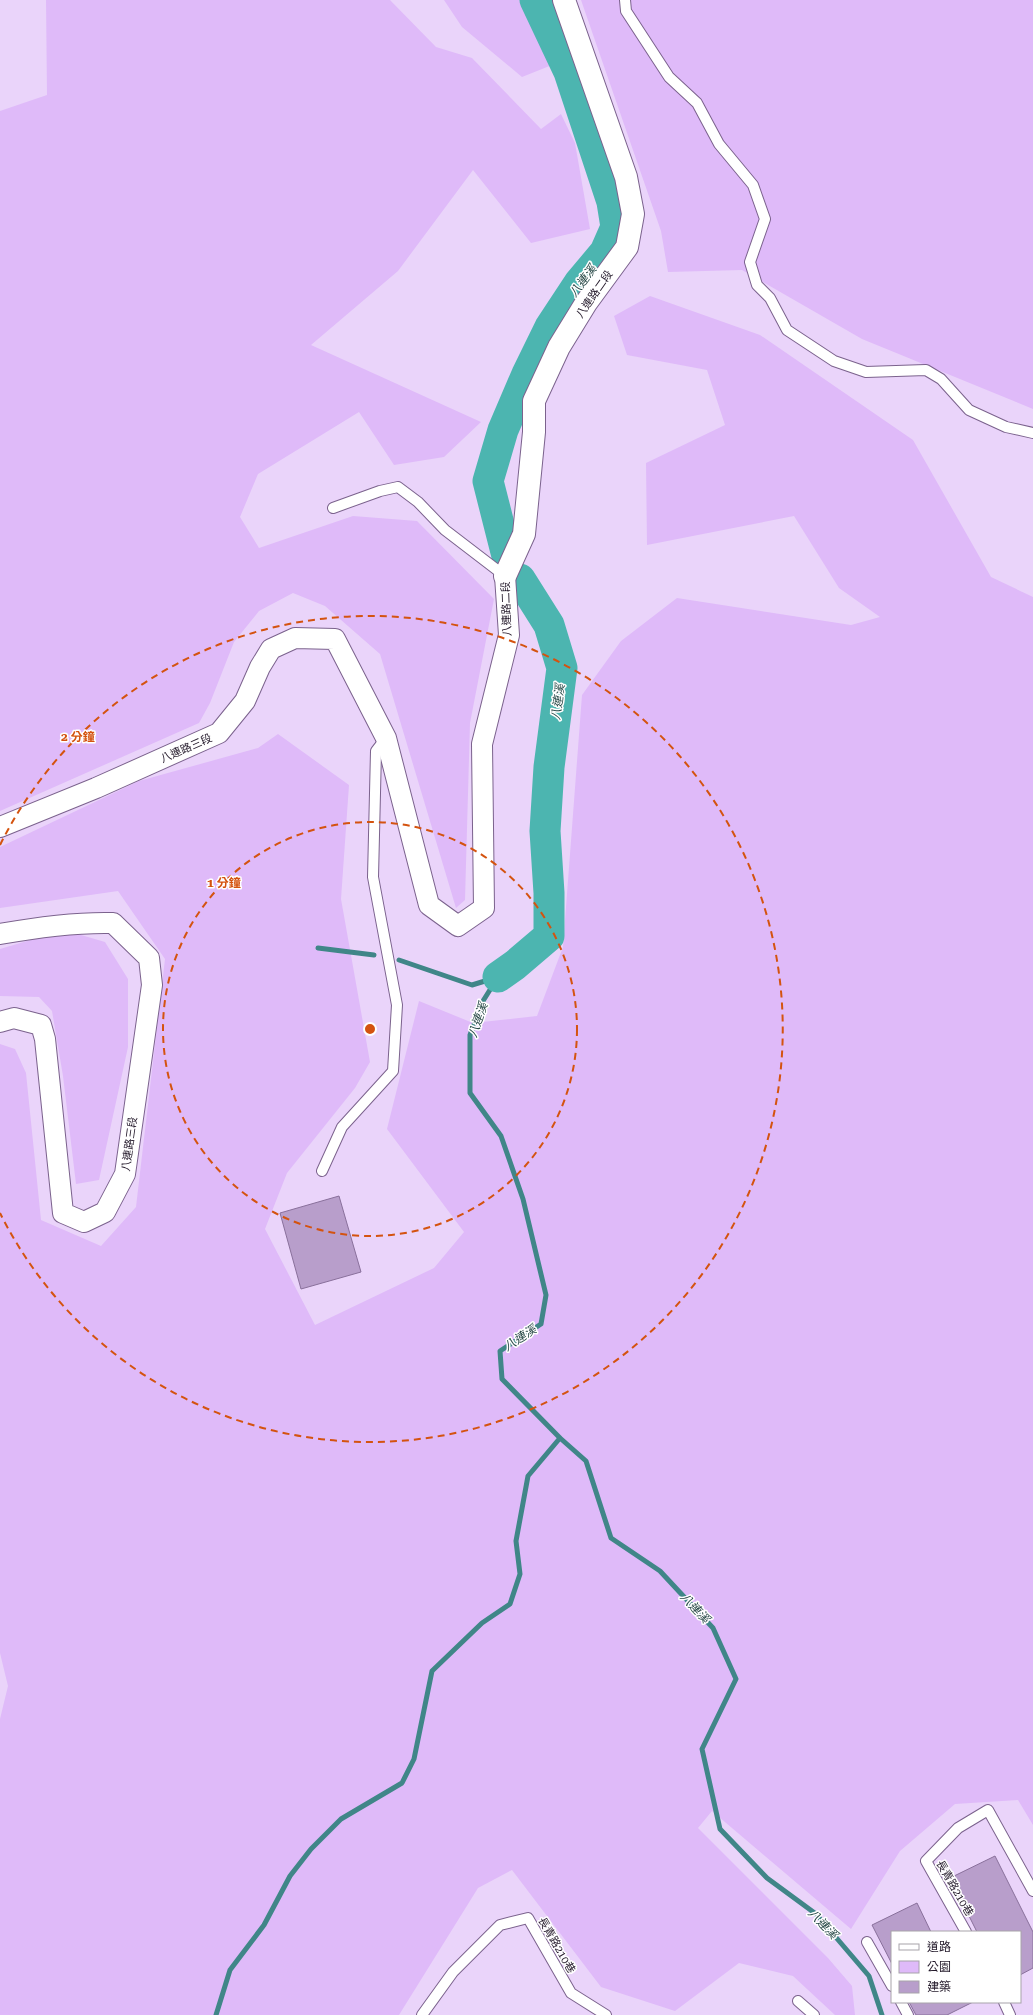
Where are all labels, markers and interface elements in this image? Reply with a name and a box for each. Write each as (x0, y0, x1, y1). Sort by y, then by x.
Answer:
water label: 八連溪 (567, 261, 601, 300)
street label: 八連路二段 (573, 268, 616, 321)
street label: 八連路二段 (499, 581, 514, 637)
water label: 八連溪 (549, 681, 568, 721)
text: 2 分鐘 (61, 730, 95, 744)
street label: 八連路三段 (158, 731, 214, 766)
text: 1 分鐘 (207, 876, 241, 890)
water label: 八連溪 (466, 999, 491, 1039)
centre of rings (363, 1022, 377, 1036)
street label: 八連路三段 (119, 1116, 140, 1172)
water label: 八連溪 (501, 1321, 541, 1354)
water label: 八連溪 (678, 1590, 714, 1627)
street label: 長青路210巷 (933, 1858, 976, 1919)
water label: 八連溪 (805, 1906, 842, 1943)
street label: 長青路210巷 (535, 1915, 578, 1976)
legend (891, 1931, 1021, 2003)
text: 道路 (927, 1940, 951, 1954)
text: 公園 (927, 1960, 951, 1974)
text: 建築 (927, 1980, 951, 1994)

